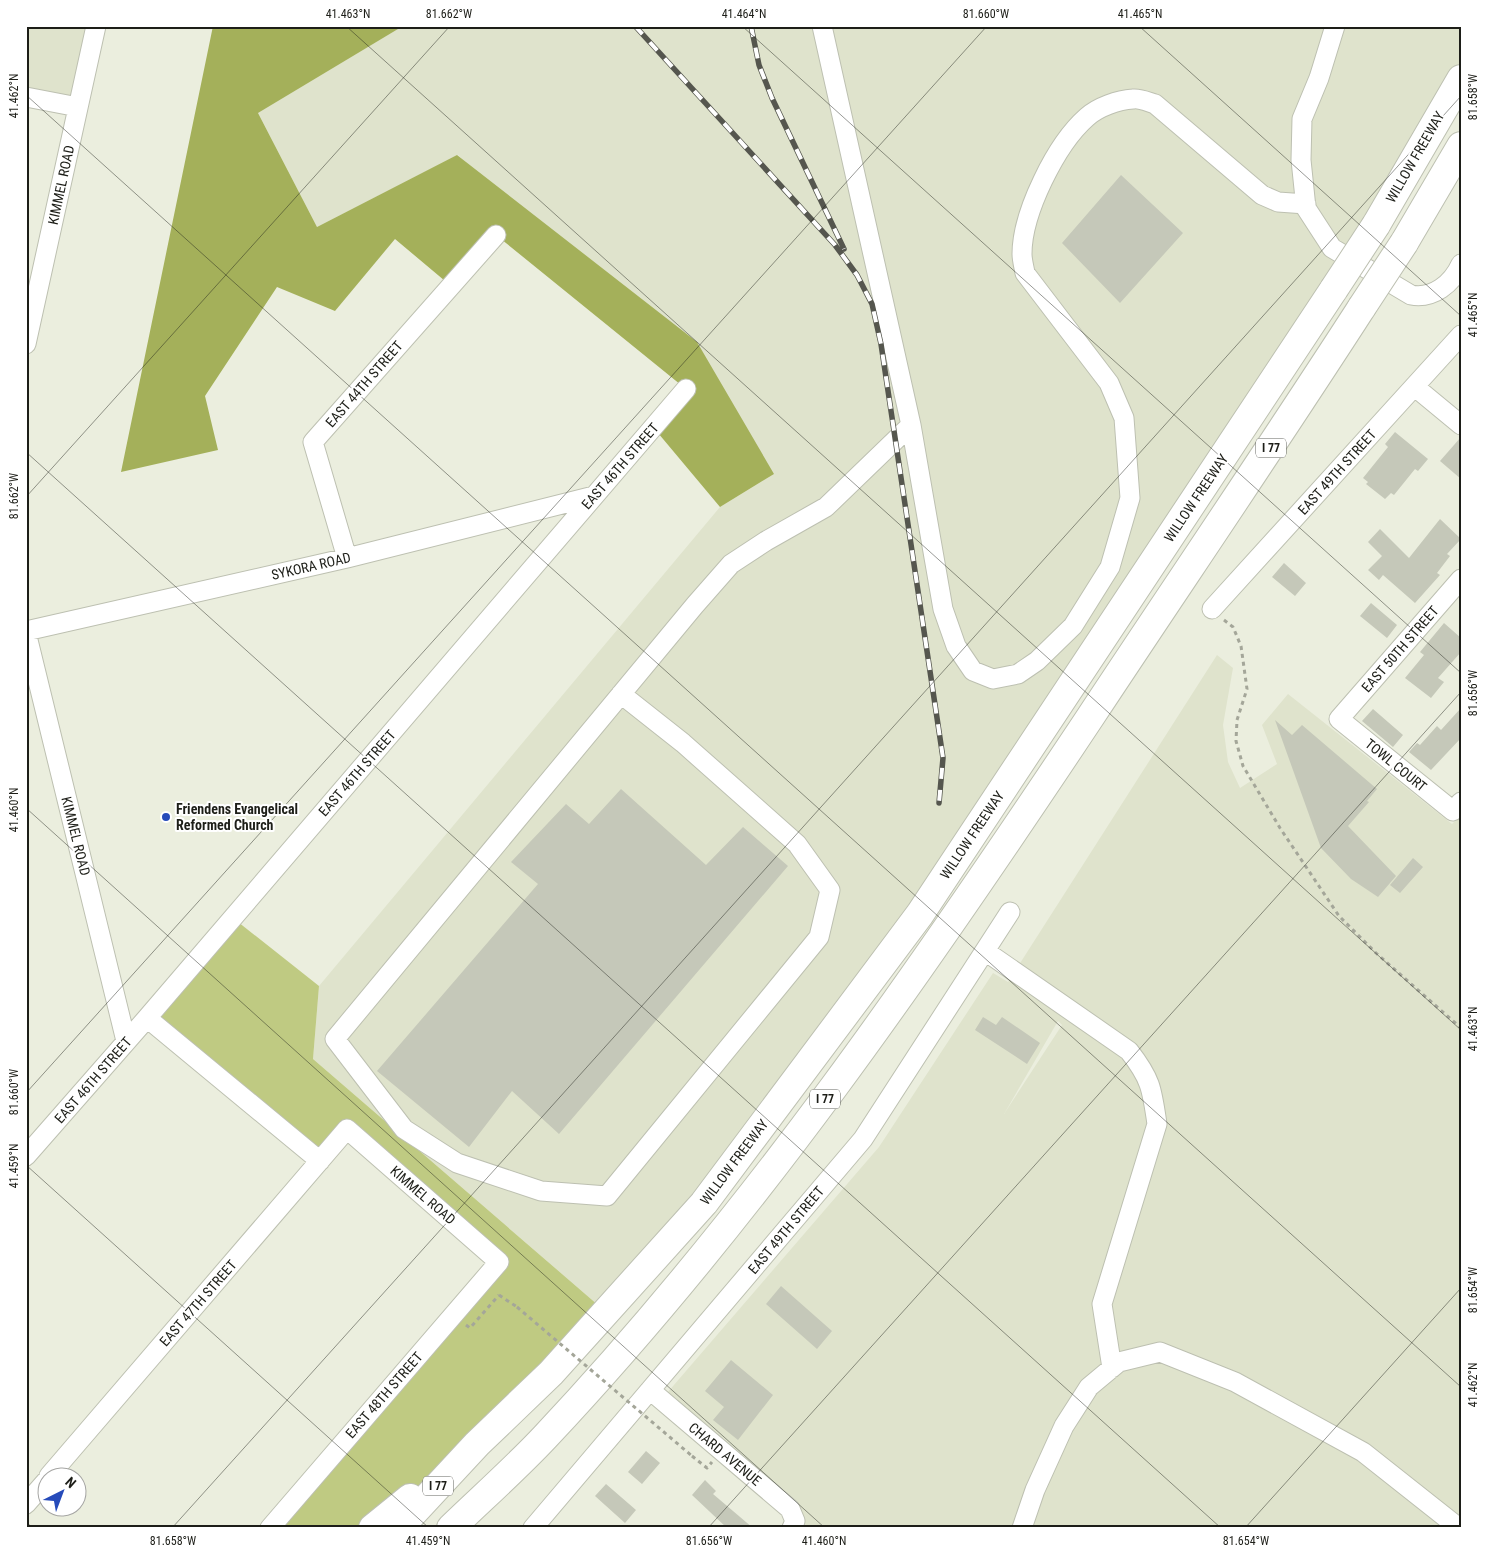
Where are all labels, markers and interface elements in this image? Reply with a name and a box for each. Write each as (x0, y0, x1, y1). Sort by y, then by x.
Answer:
text: 41.463°N (326, 7, 370, 21)
text: 81.662°W (426, 7, 472, 21)
text: 41.464°N (722, 7, 766, 21)
text: 81.660°W (963, 7, 1009, 21)
text: 41.465°N (1118, 7, 1162, 21)
text: 41.462°N (7, 74, 21, 118)
text: 81.658°W (1466, 74, 1480, 120)
street label: WILLOW FREEWAY (1382, 108, 1448, 205)
street label: KIMMEL ROAD (45, 144, 77, 226)
text: 41.465°N (1466, 293, 1480, 337)
street label: EAST 44TH STREET (322, 338, 406, 430)
street label: EAST 46TH STREET (578, 420, 662, 512)
street label: EAST 49TH STREET (1295, 426, 1379, 518)
road number: I 77 (1256, 438, 1286, 458)
street label: WILLOW FREEWAY (1161, 450, 1232, 545)
text: 81.662°W (7, 473, 21, 519)
street label: SYKORA ROAD (270, 549, 352, 583)
street label: EAST 50TH STREET (1358, 603, 1442, 695)
text: 81.656°W (1466, 670, 1480, 716)
street label: EAST 46TH STREET (315, 727, 399, 819)
street label: TOWL COURT (1362, 735, 1430, 795)
street label: WILLOW FREEWAY (937, 787, 1008, 882)
text: 41.460°N (7, 788, 21, 832)
street label: KIMMEL ROAD (58, 795, 94, 877)
place label: Friendens Evangelical Reformed Church (176, 801, 298, 833)
marker: Friendens Evangelical Reformed Church (160, 811, 172, 823)
text: 41.463°N (1466, 1007, 1480, 1051)
street label: EAST 46TH STREET (51, 1034, 135, 1126)
text: 81.660°W (7, 1069, 21, 1115)
road number: I 77 (810, 1090, 840, 1108)
street label: WILLOW FREEWAY (697, 1116, 772, 1208)
text: 41.459°N (7, 1144, 21, 1188)
street label: KIMMEL ROAD (387, 1162, 459, 1228)
street label: EAST 49TH STREET (745, 1183, 827, 1277)
street label: EAST 47TH STREET (156, 1257, 240, 1349)
text: 81.654°W (1466, 1267, 1480, 1313)
street label: EAST 48TH STREET (342, 1349, 426, 1441)
text: 41.462°N (1466, 1363, 1480, 1407)
street label: CHARD AVENUE (686, 1419, 764, 1489)
north arrow (38, 1466, 88, 1516)
text: N (62, 1474, 79, 1491)
road number: I 77 (423, 1476, 453, 1495)
text: 81.658°W (150, 1534, 196, 1548)
text: 41.459°N (406, 1534, 450, 1548)
text: 81.656°W (686, 1534, 732, 1548)
text: 41.460°N (802, 1534, 846, 1548)
text: 81.654°W (1223, 1534, 1269, 1548)

